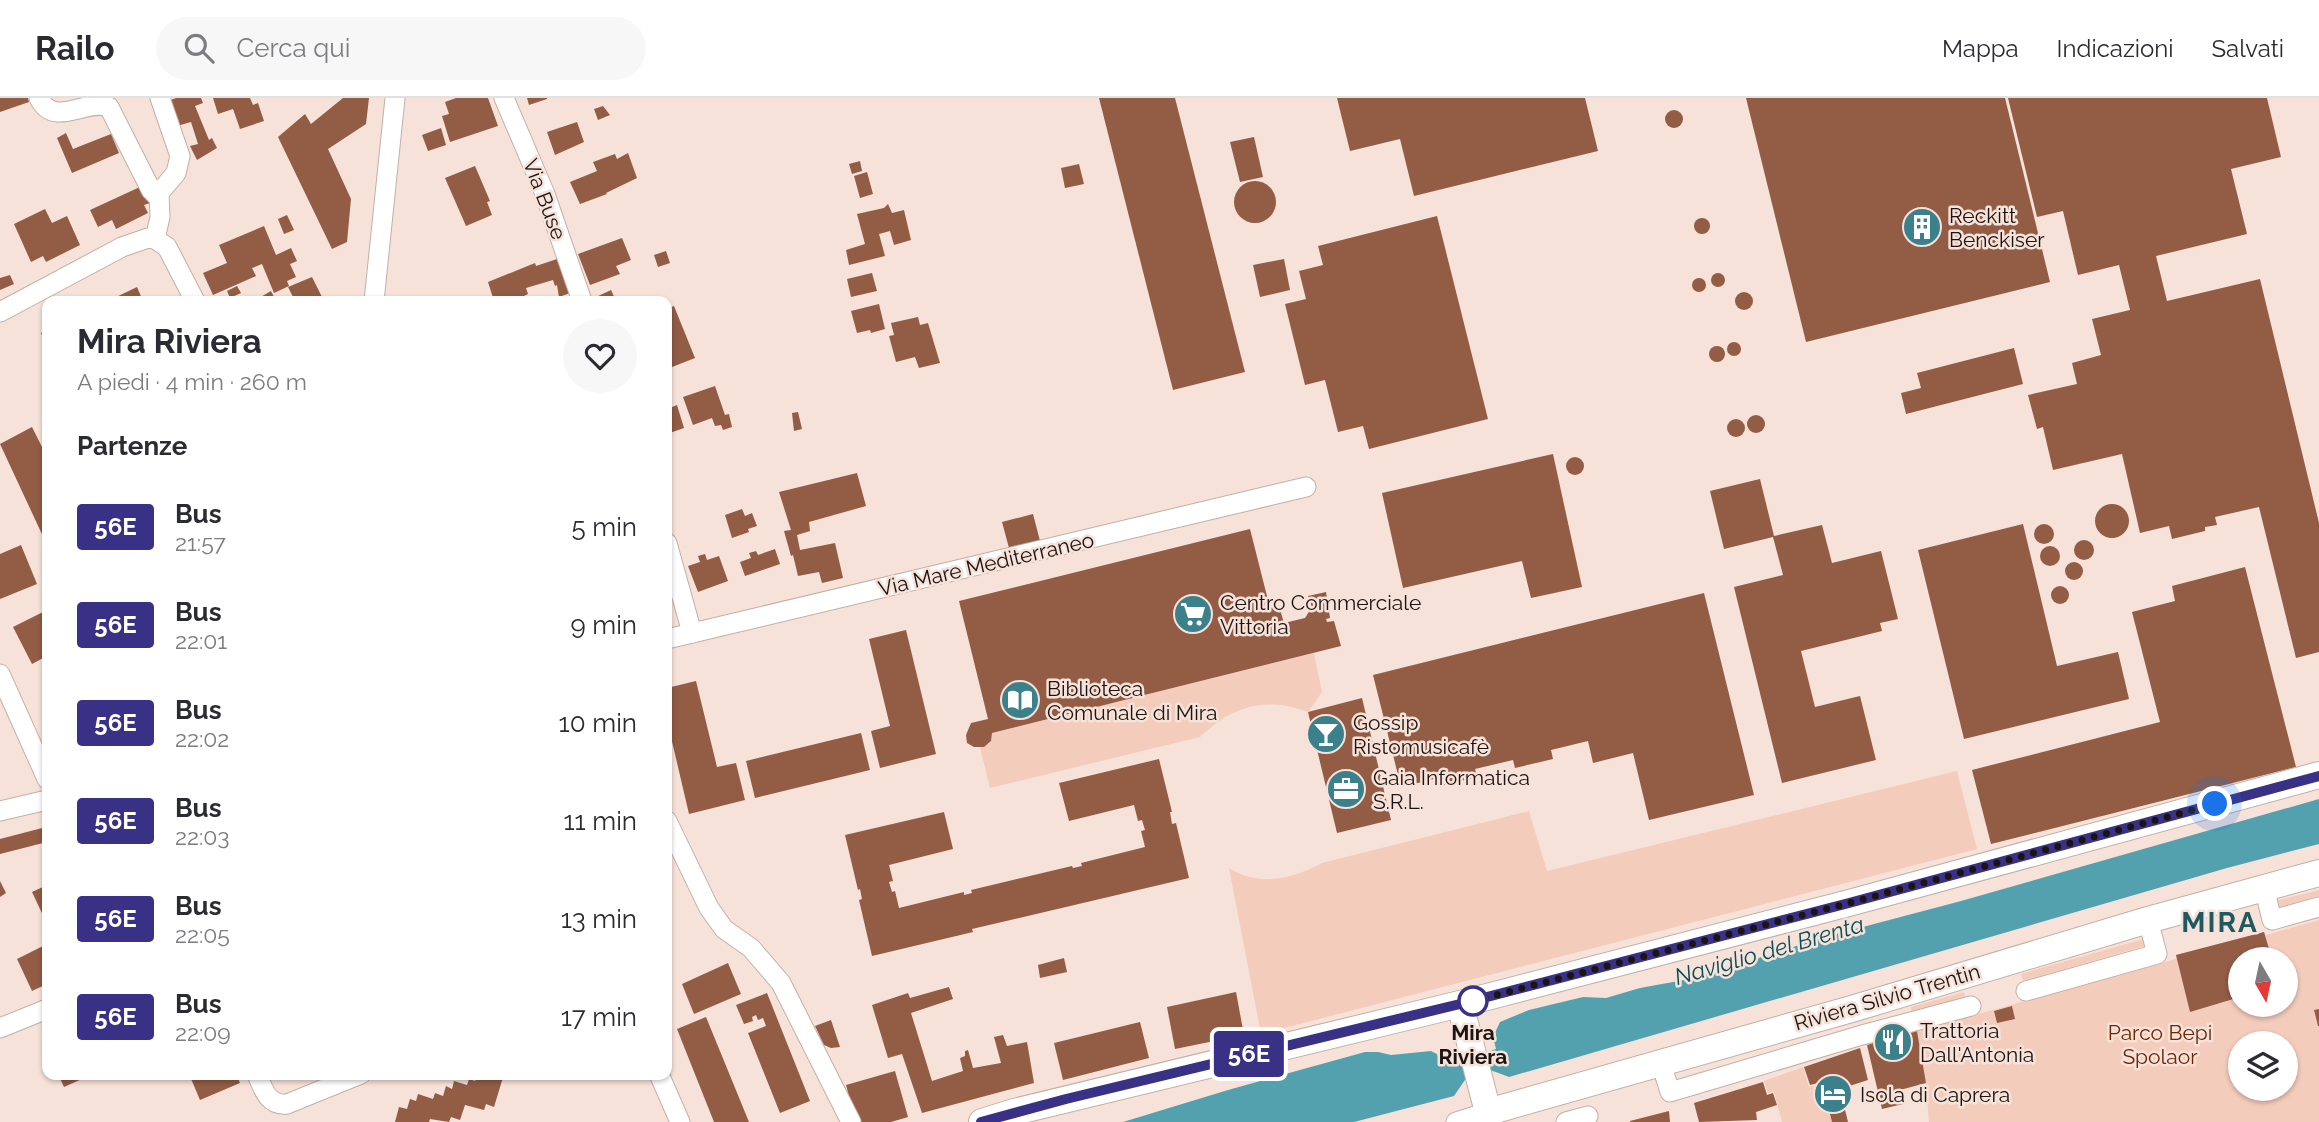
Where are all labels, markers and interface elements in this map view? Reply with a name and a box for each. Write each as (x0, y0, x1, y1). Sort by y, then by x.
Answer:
search box (156, 17, 646, 80)
text: Railo (35, 29, 114, 68)
icon: search (180, 29, 218, 67)
text: Cerca qui (236, 33, 351, 63)
text: Mappa (1942, 34, 2019, 63)
text: Indicazioni (2057, 34, 2174, 63)
text: Salvati (2212, 34, 2284, 63)
street label: Via Buse (518, 155, 572, 243)
place label: Reckitt Benckiser (1949, 203, 2045, 252)
building icon: Reckitt Benckiser (1901, 206, 1943, 248)
button: heart (563, 319, 637, 393)
text: Mira Riviera (77, 322, 262, 361)
text: A piedi · 4 min · 260 m (77, 368, 307, 395)
text: Partenze (77, 431, 187, 461)
text: Bus (175, 499, 222, 529)
text: 56E (94, 512, 137, 541)
text: 5 min (571, 512, 637, 542)
street label: Via Mare Mediterraneo (876, 527, 1096, 601)
text: 21:57 (175, 529, 226, 556)
place label: Centro Commerciale Vittoria (1220, 590, 1421, 639)
supermarket icon: Centro Commerciale Vittoria (1172, 593, 1214, 635)
text: Bus (175, 597, 222, 627)
text: 56E (94, 610, 137, 639)
text: 9 min (570, 610, 637, 640)
text: 22:01 (175, 627, 227, 654)
place label: Biblioteca Comunale di Mira (1047, 676, 1218, 725)
library icon: Biblioteca Comunale di Mira (999, 679, 1041, 721)
text: Bus (175, 695, 222, 725)
text: 56E (94, 708, 137, 737)
text: 10 min (559, 708, 637, 738)
place label: Gossip Ristomusicafè (1353, 710, 1489, 759)
bar icon: Gossip Ristomusicafè (1305, 713, 1347, 755)
text: 22:02 (175, 725, 229, 752)
place label: Gaia Informatica S.R.L. (1373, 765, 1530, 814)
office icon: Gaia Informatica S.R.L. (1325, 768, 1367, 810)
your location (2197, 786, 2232, 821)
text: Bus (175, 793, 222, 823)
text: 56E (94, 806, 137, 835)
text: 11 min (563, 806, 637, 836)
text: 22:03 (175, 823, 230, 850)
text: Bus (175, 891, 222, 921)
text: 56E (94, 904, 137, 933)
text: 13 min (561, 904, 637, 934)
district label: MIRA (2181, 906, 2259, 939)
water label: Naviglio del Brenta (1671, 910, 1867, 990)
text: 22:05 (175, 921, 230, 948)
north arrow (2228, 947, 2298, 1017)
map controls (2228, 947, 2298, 1101)
street label: Riviera Silvio Trentin (1791, 958, 1983, 1036)
marker: Mira Riviera (1458, 986, 1488, 1016)
text: Bus (175, 989, 222, 1019)
text: 56E (94, 1002, 137, 1031)
text: 17 min (561, 1002, 637, 1032)
place label: Trattoria Dall'Antonia (1920, 1018, 2034, 1067)
text: 22:09 (175, 1019, 231, 1046)
place label: Mira Riviera (1439, 1020, 1507, 1069)
park label: Parco Bepi Spolaor (2108, 1020, 2212, 1069)
restaurant icon: Trattoria Dall'Antonia (1872, 1021, 1914, 1063)
line badge: 56E (1209, 1031, 1289, 1077)
button: layers (2228, 1031, 2298, 1101)
text: 56E (1228, 1039, 1270, 1068)
hotel icon: Isola di Caprera (1812, 1073, 1854, 1115)
place label: Isola di Caprera (1860, 1082, 2010, 1107)

